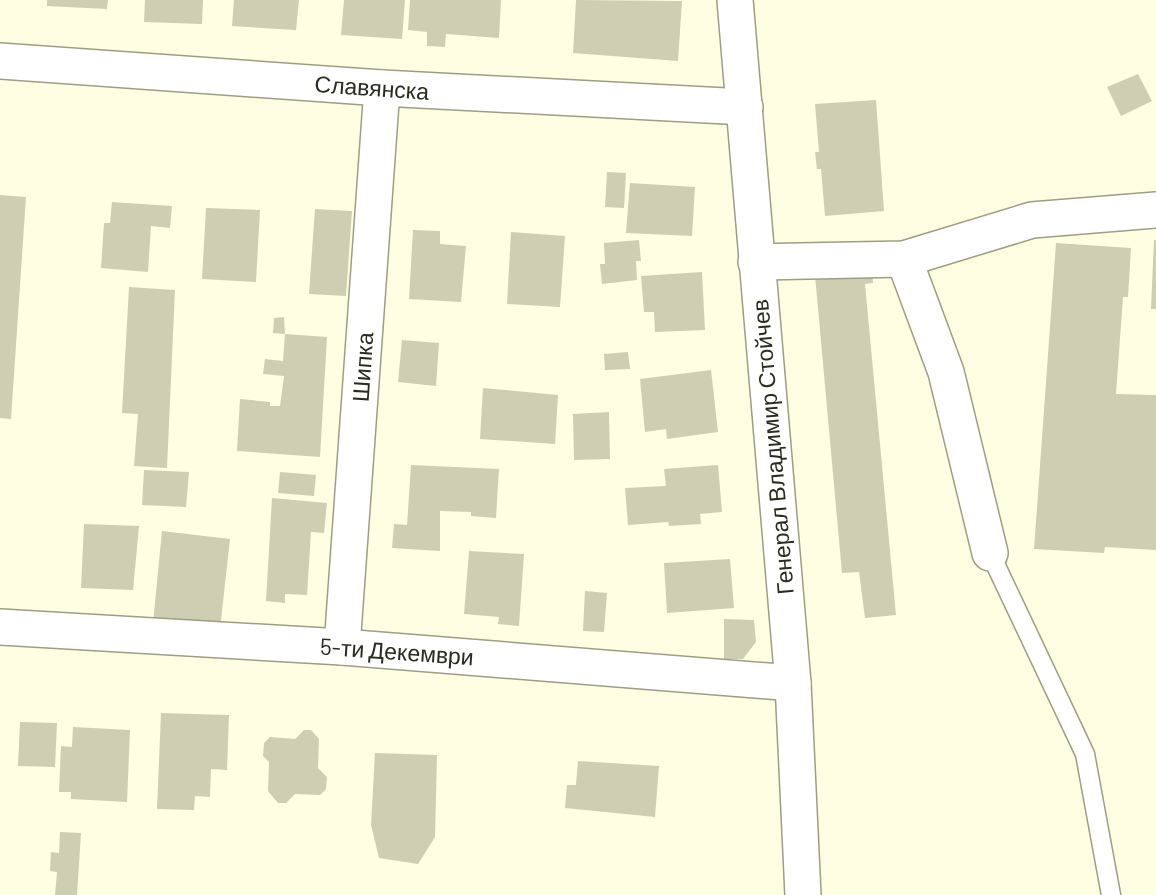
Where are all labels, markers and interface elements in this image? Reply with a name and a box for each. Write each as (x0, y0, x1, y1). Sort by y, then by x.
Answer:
street label: Славянска (314, 69, 430, 105)
street label: Генерал Владимир Стойчев (745, 298, 799, 596)
street label: Шипка (346, 331, 378, 403)
street label: 5-ти Декември (319, 632, 475, 670)

